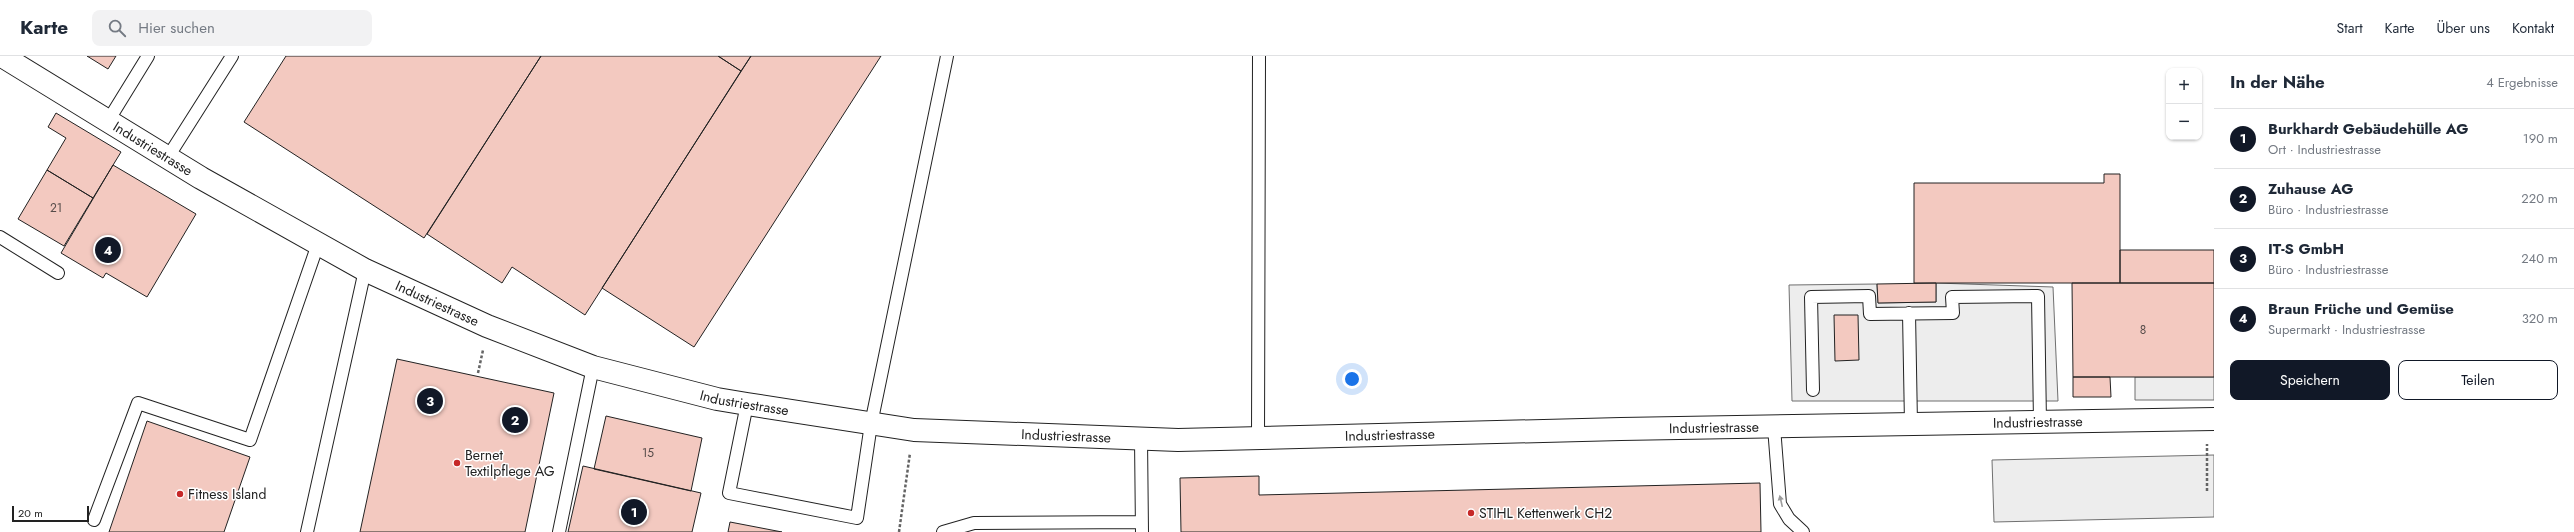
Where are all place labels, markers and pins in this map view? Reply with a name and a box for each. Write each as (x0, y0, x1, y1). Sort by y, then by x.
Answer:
pin: 4 (95, 235, 121, 265)
pin: 3 (417, 386, 443, 416)
pin: 2 (502, 405, 528, 435)
place label: Bernet Textilpflege AG (465, 445, 555, 481)
marker: Bernet Textilpflege AG (452, 458, 462, 468)
place label: Fitness Island (188, 484, 266, 504)
marker: Fitness Island (175, 489, 185, 499)
pin: 1 (621, 497, 647, 527)
place label: STIHL Kettenwerk CH2 (1479, 503, 1612, 523)
marker: STIHL Kettenwerk CH2 (1466, 508, 1476, 518)

